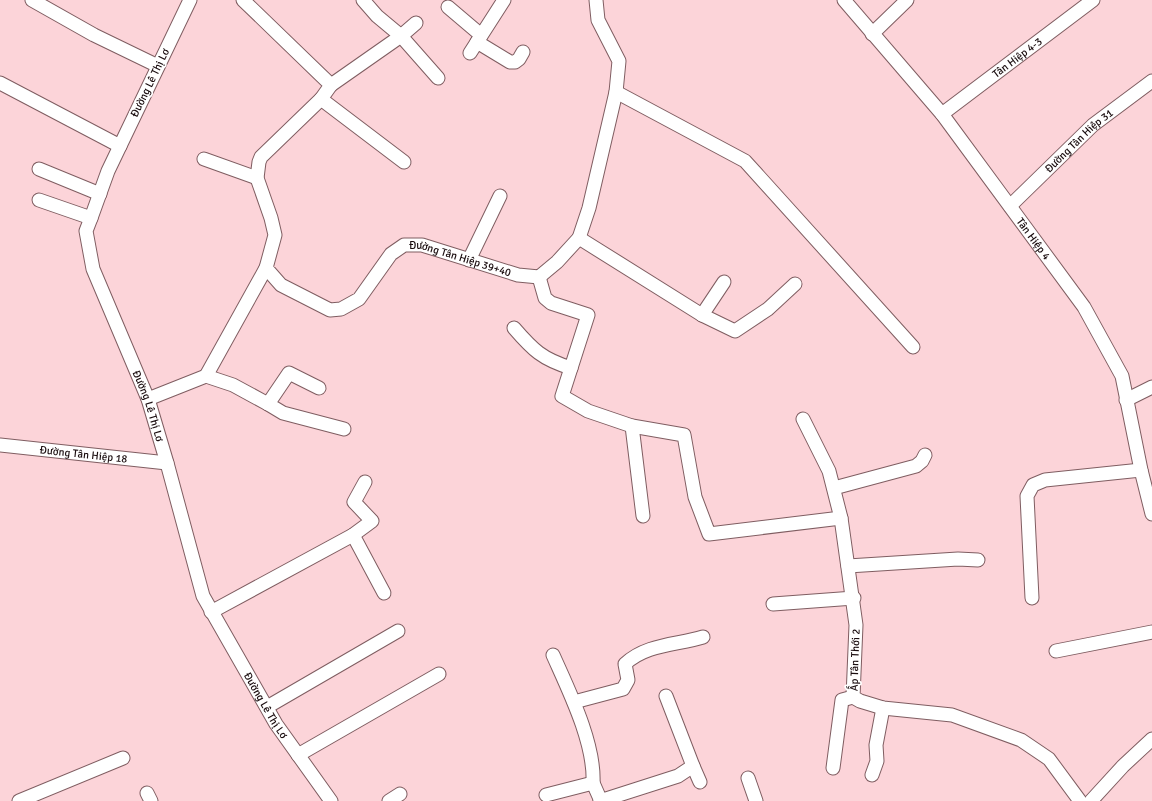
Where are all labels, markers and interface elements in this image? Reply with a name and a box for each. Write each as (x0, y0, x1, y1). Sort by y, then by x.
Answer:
street label: Tân Hiệp 4-3 (990, 34, 1044, 80)
street label: Đường Lê Thị Lơ (128, 46, 172, 119)
street label: Đường Tân Hiệp 31 (1042, 106, 1116, 175)
street label: Tân Hiệp 4 (1014, 215, 1053, 262)
street label: Đường Tân Hiệp 39+40 (409, 239, 513, 279)
street label: Đường Lê Thị Lơ (130, 368, 167, 443)
street label: Đường Tân Hiệp 18 (39, 443, 128, 465)
street label: Ấp Tân Thới 2 (844, 628, 863, 691)
street label: Đường Lê Thị Lơ (241, 670, 291, 741)

